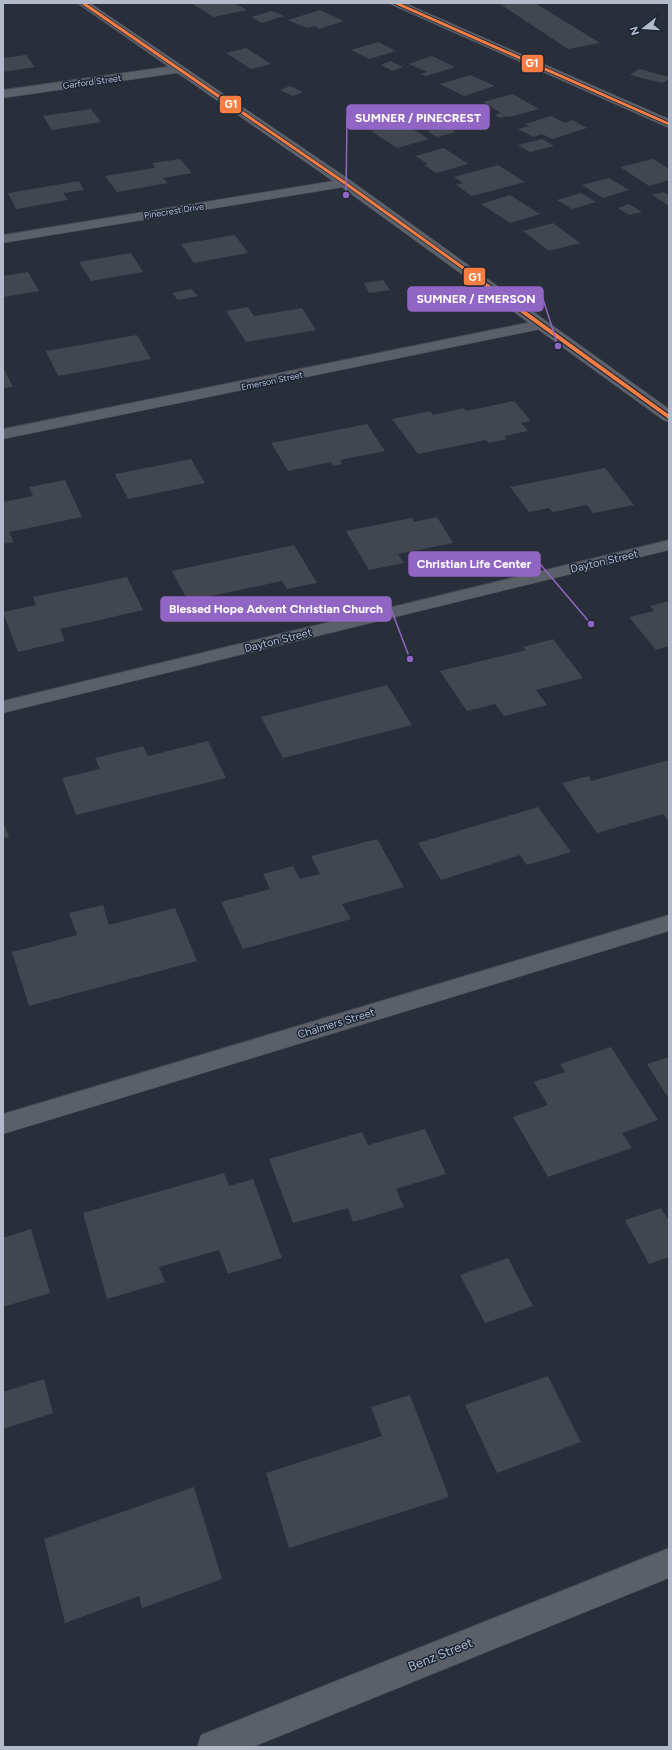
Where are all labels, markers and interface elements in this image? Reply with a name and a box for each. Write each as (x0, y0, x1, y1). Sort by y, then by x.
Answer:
north arrow (624, 8, 664, 48)
text: N (627, 25, 642, 37)
line badge: G1 (521, 54, 544, 73)
text: G1 (526, 57, 538, 70)
street label: Garford Street (62, 72, 122, 91)
line badge: G1 (219, 95, 242, 114)
text: G1 (225, 98, 237, 111)
callout: SUMNER / PINECREST (347, 105, 489, 129)
text: SUMNER / PINECREST (355, 111, 481, 125)
street label: Pinecrest Drive (143, 200, 205, 221)
line badge: G1 (463, 267, 486, 286)
text: G1 (469, 271, 481, 284)
callout: SUMNER / EMERSON (408, 287, 543, 311)
text: SUMNER / EMERSON (416, 292, 536, 306)
street label: Emerson Street (240, 368, 304, 392)
street label: Dayton Street (569, 547, 639, 576)
callout: Christian Life Center (409, 552, 540, 576)
text: Christian Life Center (417, 557, 532, 571)
callout: Blessed Hope Advent Christian Church (161, 597, 391, 621)
text: Blessed Hope Advent Christian Church (169, 602, 383, 616)
street label: Dayton Street (243, 626, 313, 655)
street label: Chalmers Street (296, 1006, 376, 1041)
street label: Benz Street (406, 1635, 475, 1674)

